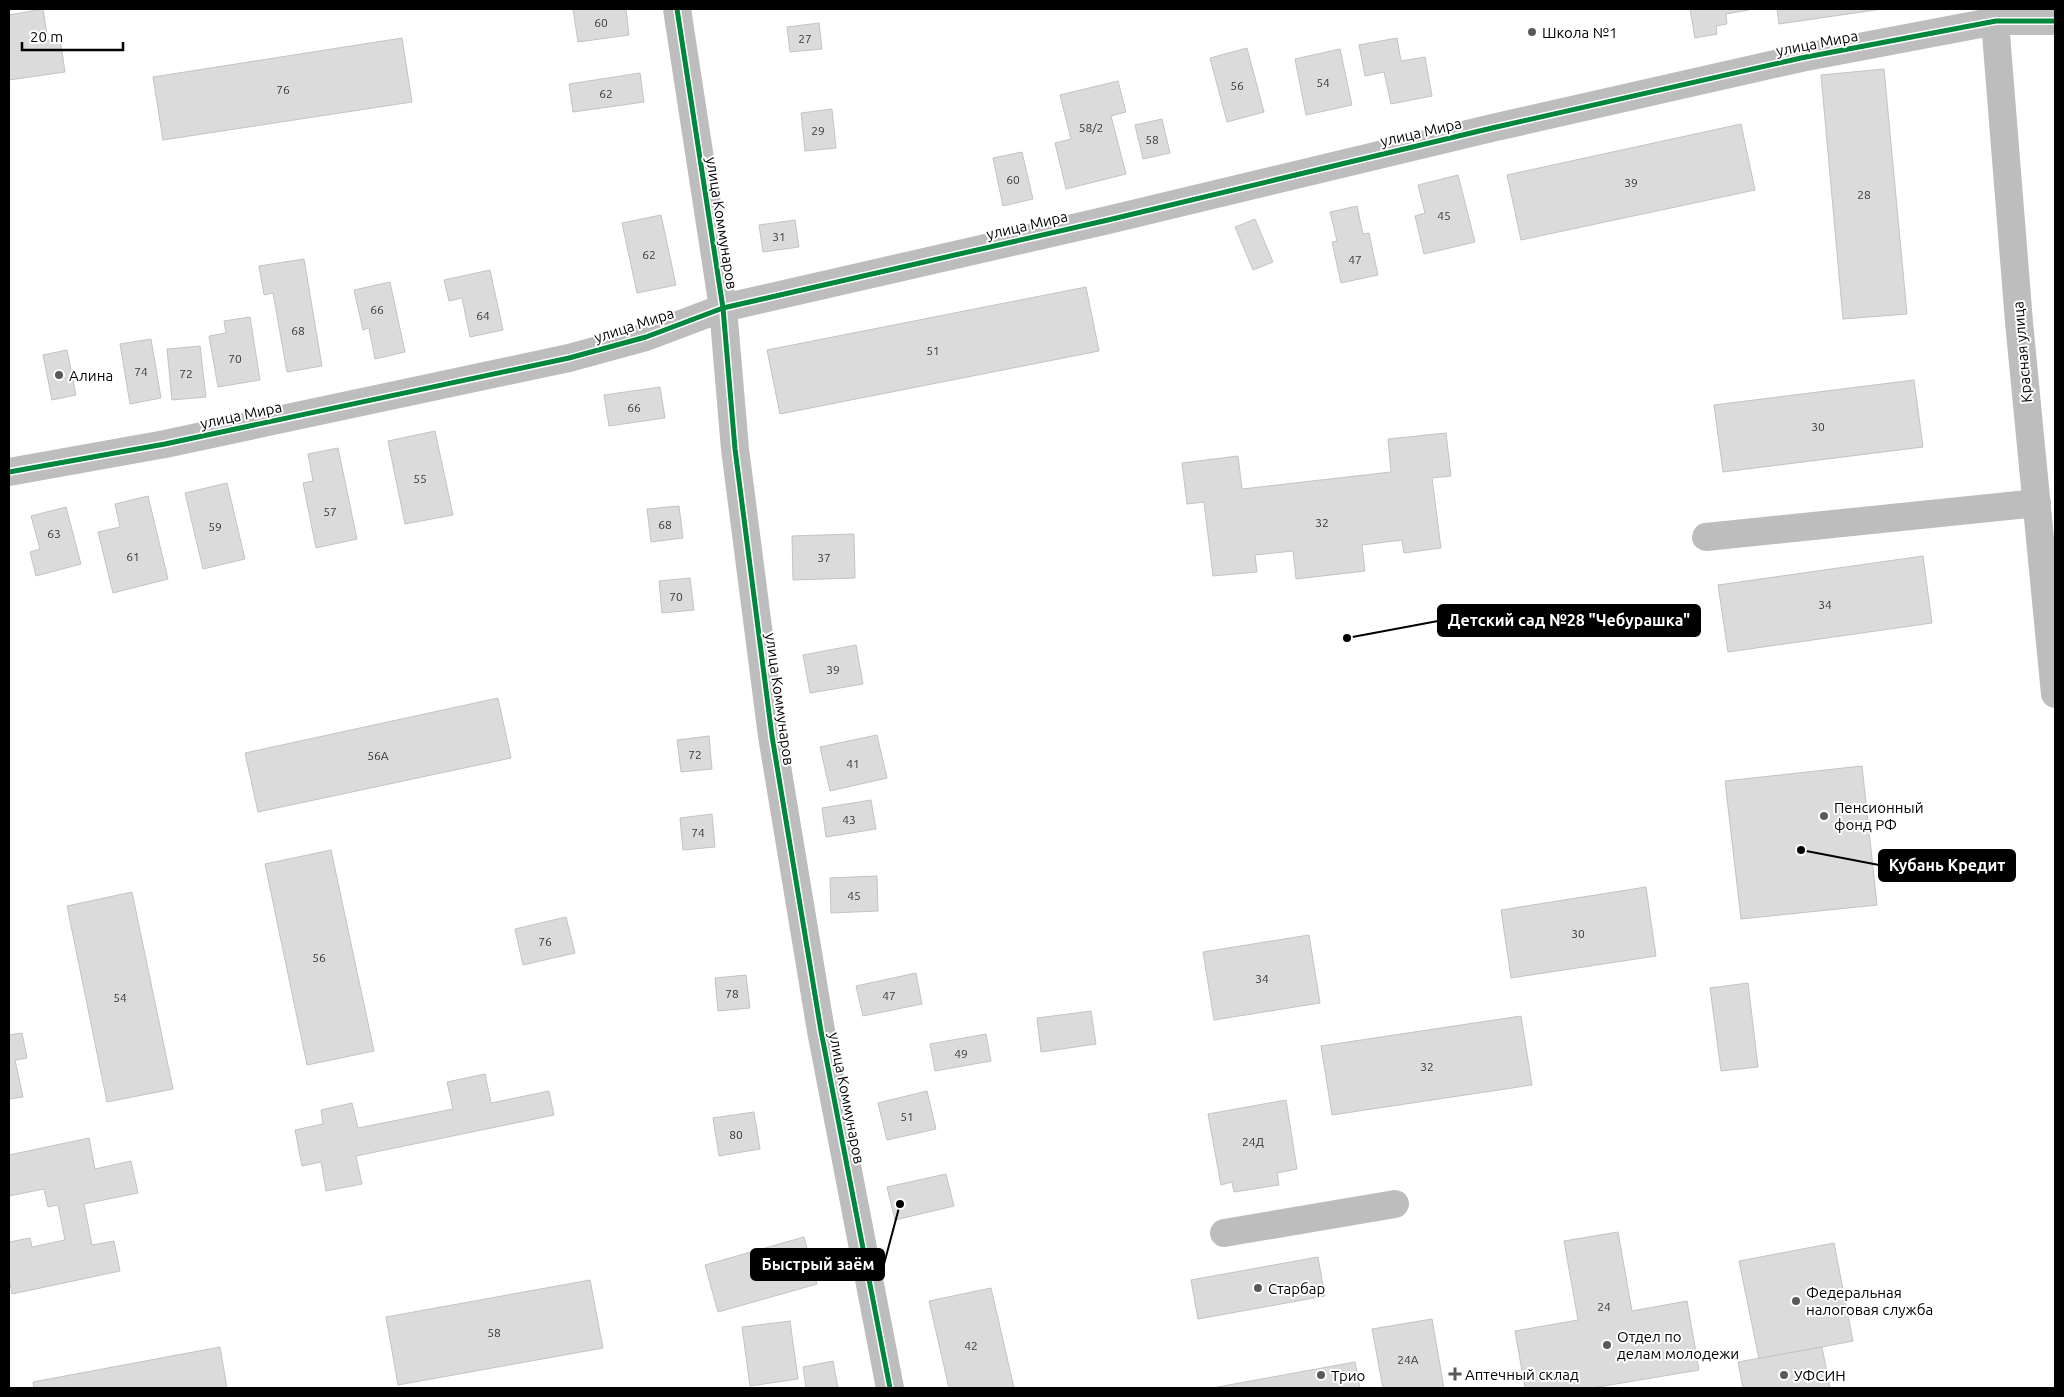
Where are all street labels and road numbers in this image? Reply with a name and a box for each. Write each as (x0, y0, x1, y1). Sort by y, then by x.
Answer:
street label: улица Мира (1775, 27, 1859, 59)
street label: улица Мира (1379, 114, 1463, 150)
street label: улица Коммунаров (703, 156, 741, 290)
street label: улица Мира (985, 207, 1069, 243)
street label: Красная улица (2009, 301, 2035, 403)
street label: улица Мира (592, 304, 676, 346)
street label: улица Мира (199, 398, 283, 432)
street label: улица Коммунаров (762, 632, 798, 766)
street label: улица Коммунаров (826, 1031, 868, 1165)

